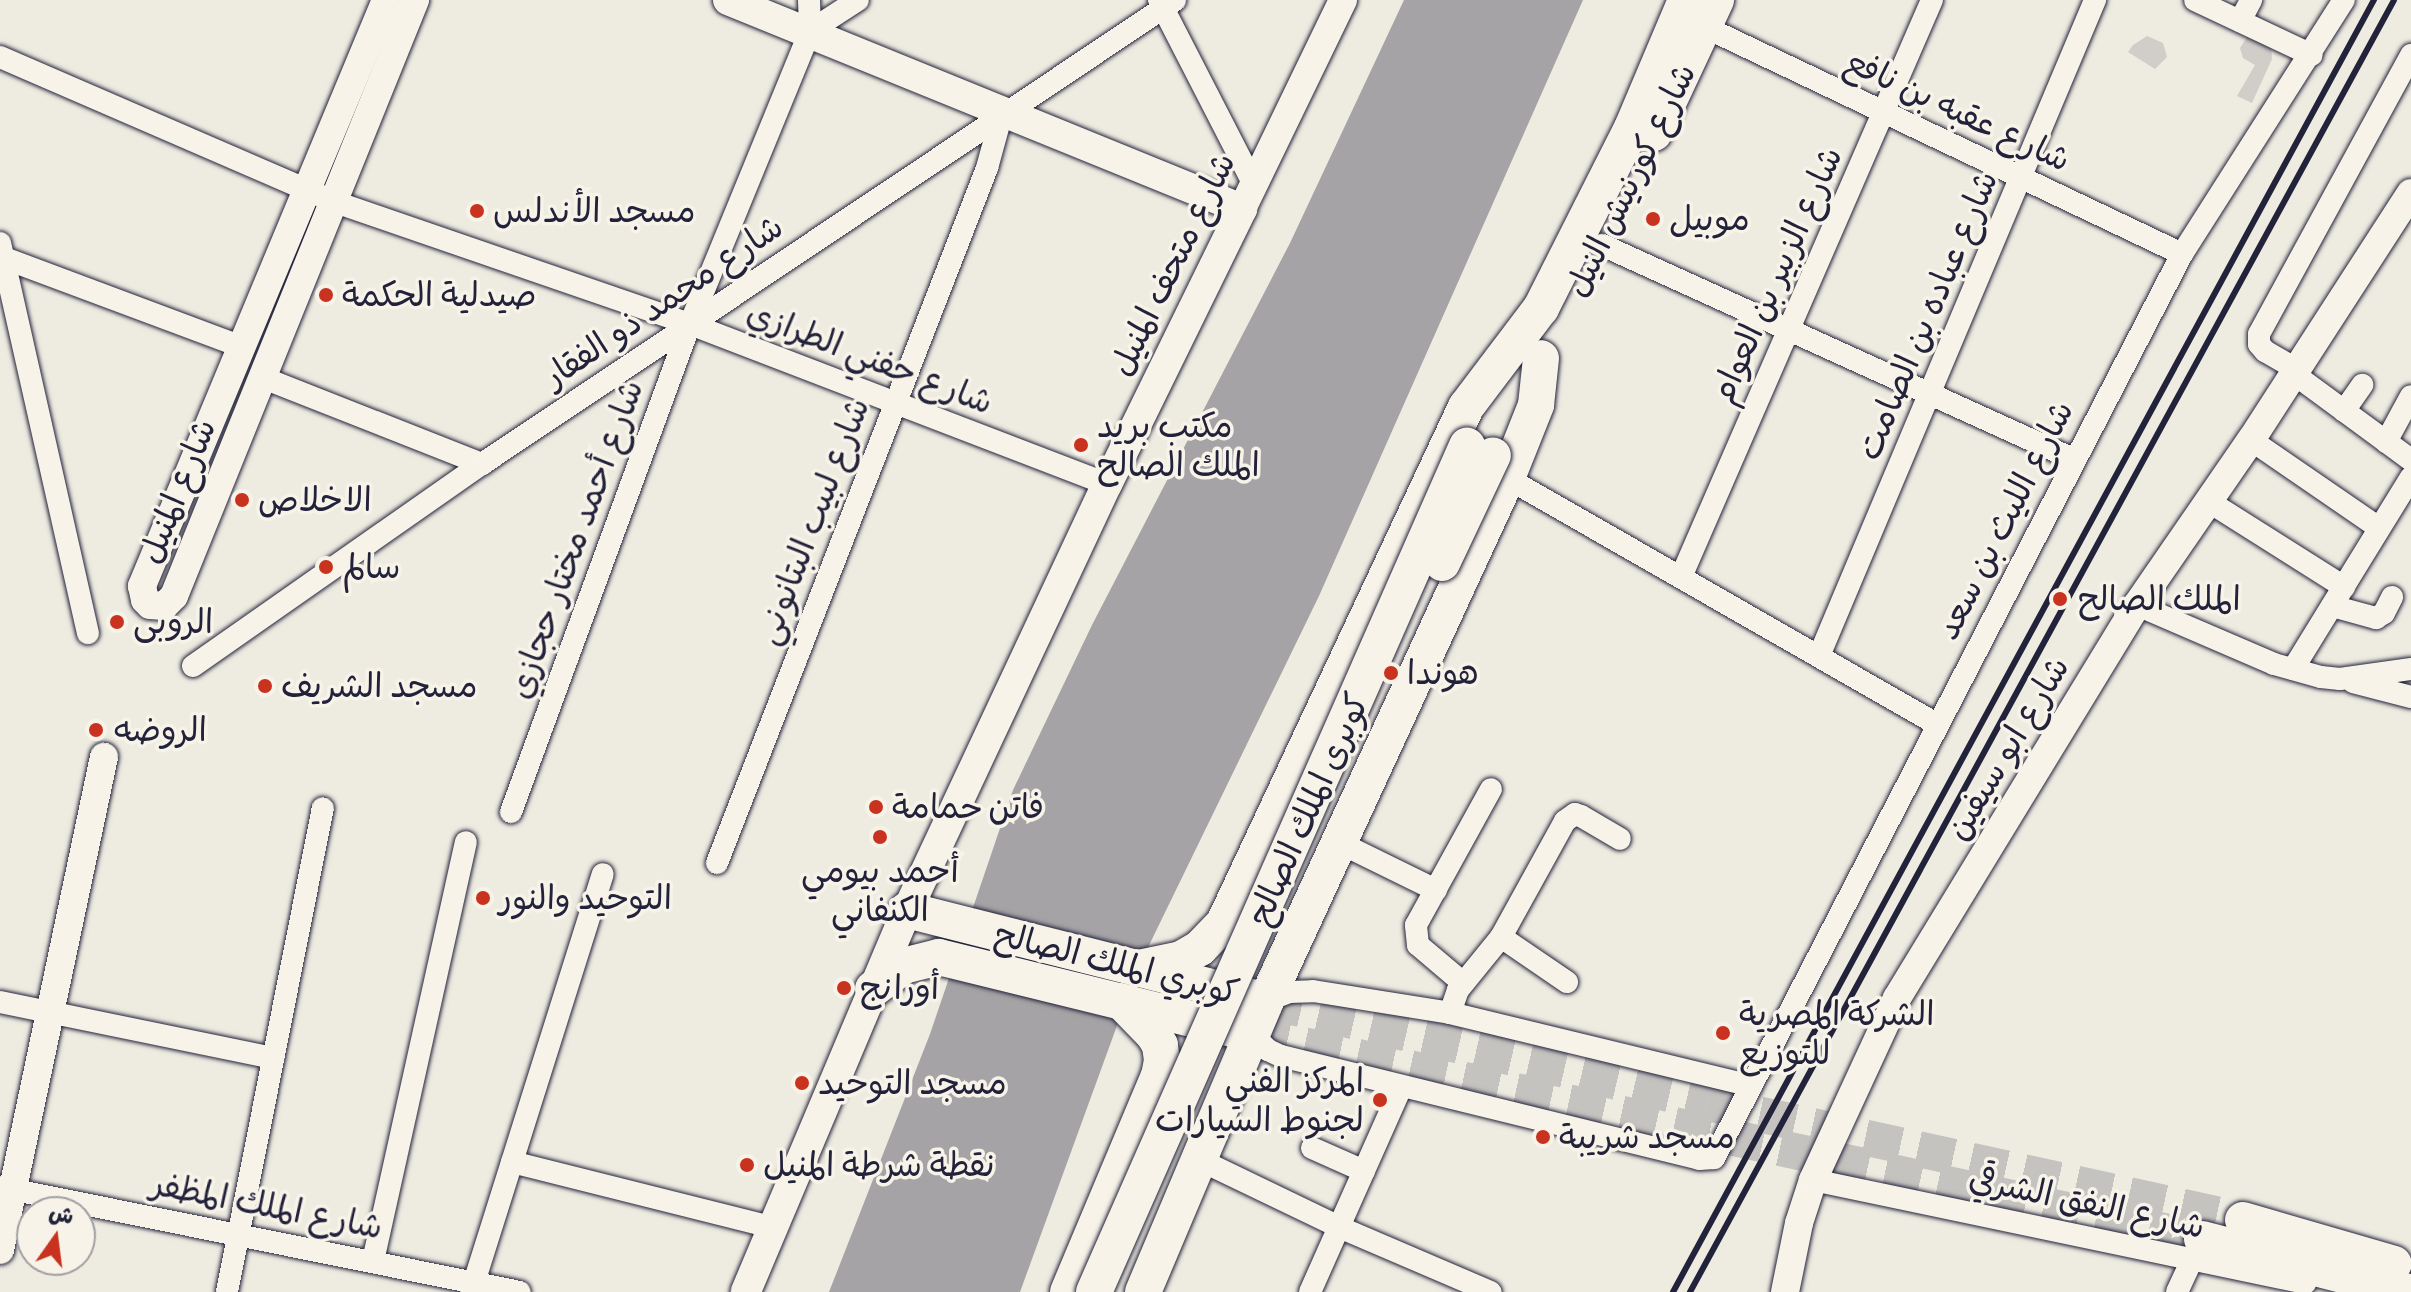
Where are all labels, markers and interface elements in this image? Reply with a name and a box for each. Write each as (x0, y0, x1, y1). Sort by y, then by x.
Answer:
street label: شارع عقبه بن نافع (1839, 40, 2077, 180)
street label: شارع كورنيش النيل (1556, 56, 1704, 304)
street label: شارع الزبير بن العوام (1701, 140, 1851, 410)
street label: شارع متحف المنيل (1100, 146, 1244, 382)
street label: شارع عباده بن الصامت (1848, 164, 2006, 466)
place label: مسجد الأندلس (493, 191, 695, 231)
place label: موبيل (1669, 199, 1750, 239)
marker: مسجد الأندلس (468, 202, 486, 220)
street label: شارع محمد ذو الفقار (535, 206, 791, 396)
marker: موبيل (1644, 210, 1662, 228)
place label: صيدلية الحكمة (342, 275, 537, 315)
marker: صيدلية الحكمة (317, 286, 335, 304)
street label: شارع حفني الطرازي (741, 291, 999, 423)
street label: شارع أحمد مختار حجازي (498, 374, 652, 704)
street label: شارع لبيب البتانوني (746, 392, 878, 650)
street label: شارع الليث بن سعد (1926, 394, 2082, 646)
place label: مكتب بريد الملك الصالح (1097, 405, 1260, 484)
street label: شارع المنيل (130, 413, 224, 569)
marker: مكتب بريد الملك الصالح (1072, 436, 1090, 454)
place label: الاخلاص (258, 480, 372, 520)
marker: الاخلاص (233, 491, 251, 509)
place label: سالم (342, 547, 401, 587)
marker: سالم (317, 558, 335, 576)
place label: الملك الصالح (2078, 579, 2241, 619)
marker: الملك الصالح (2049, 588, 2071, 610)
place label: الروبى (133, 602, 213, 642)
marker: الروبى (108, 613, 126, 631)
street label: شارع ابو سيفين (1936, 649, 2078, 847)
place label: هوندا (1407, 653, 1479, 693)
marker: هوندا (1382, 664, 1400, 682)
place label: مسجد الشريف (281, 666, 478, 706)
marker: مسجد الشريف (256, 677, 274, 695)
street label: كوبرى الملك الصالح (1238, 686, 1378, 932)
place label: الروضه (114, 710, 207, 750)
marker: الروضه (85, 719, 107, 741)
place label: فاتن حمامة (892, 787, 1044, 827)
marker: فاتن حمامة (867, 798, 885, 816)
marker: أحمد بيومي الكنفاني (871, 828, 889, 846)
place label: أحمد بيومي الكنفاني (801, 850, 959, 930)
place label: التوحيد والنور (499, 878, 672, 918)
marker: التوحيد والنور (474, 889, 492, 907)
street label: كوبري الملك الصالح (991, 913, 1243, 1013)
place label: أورانج (860, 968, 939, 1008)
marker: أورانج (835, 979, 853, 997)
place label: الشركة المصرية للتوزيع (1739, 993, 1935, 1072)
marker: الشركة المصرية للتوزيع (1714, 1024, 1732, 1042)
place label: المركز الفني لجنوط السيارات (1155, 1060, 1364, 1140)
place label: مسجد التوحيد (818, 1063, 1007, 1103)
marker: مسجد التوحيد (793, 1074, 811, 1092)
marker: المركز الفني لجنوط السيارات (1371, 1091, 1389, 1109)
place label: مسجد شريبة (1559, 1117, 1735, 1157)
marker: مسجد شريبة (1534, 1128, 1552, 1146)
place label: نقطة شرطة المنيل (763, 1145, 995, 1185)
marker: نقطة شرطة المنيل (738, 1156, 756, 1174)
street label: شارع النفق الشرقي (1965, 1157, 2209, 1247)
street label: شارع الملك المظفر (148, 1163, 386, 1247)
north arrow (16, 1196, 96, 1276)
text: ش (46, 1198, 76, 1230)

